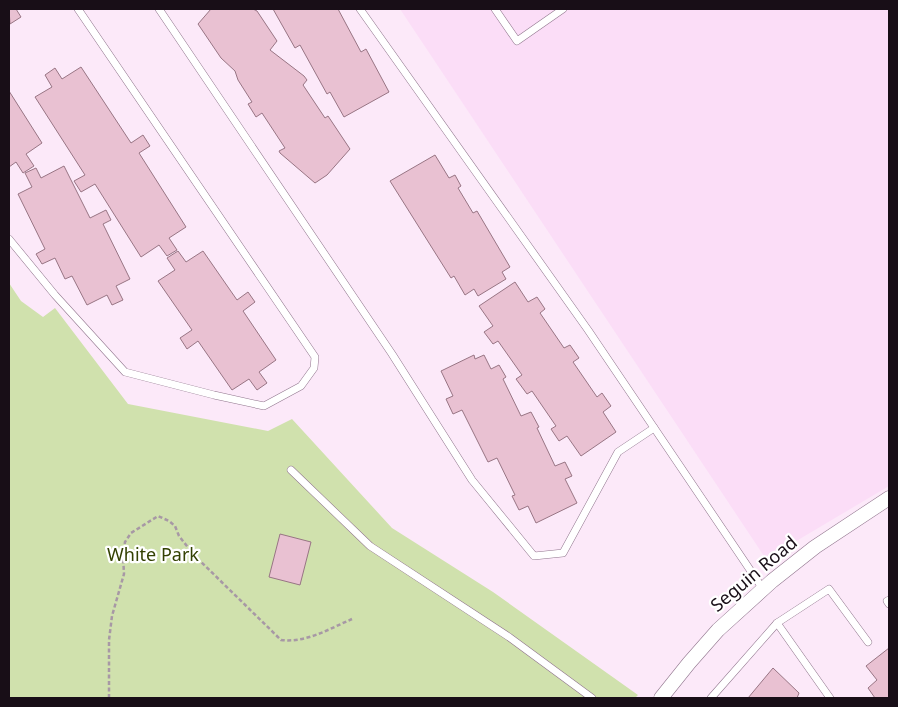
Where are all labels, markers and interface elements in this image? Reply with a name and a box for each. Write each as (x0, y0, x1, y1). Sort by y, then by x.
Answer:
street label: Seguin Road (705, 530, 802, 616)
park label: White Park (107, 542, 199, 566)

